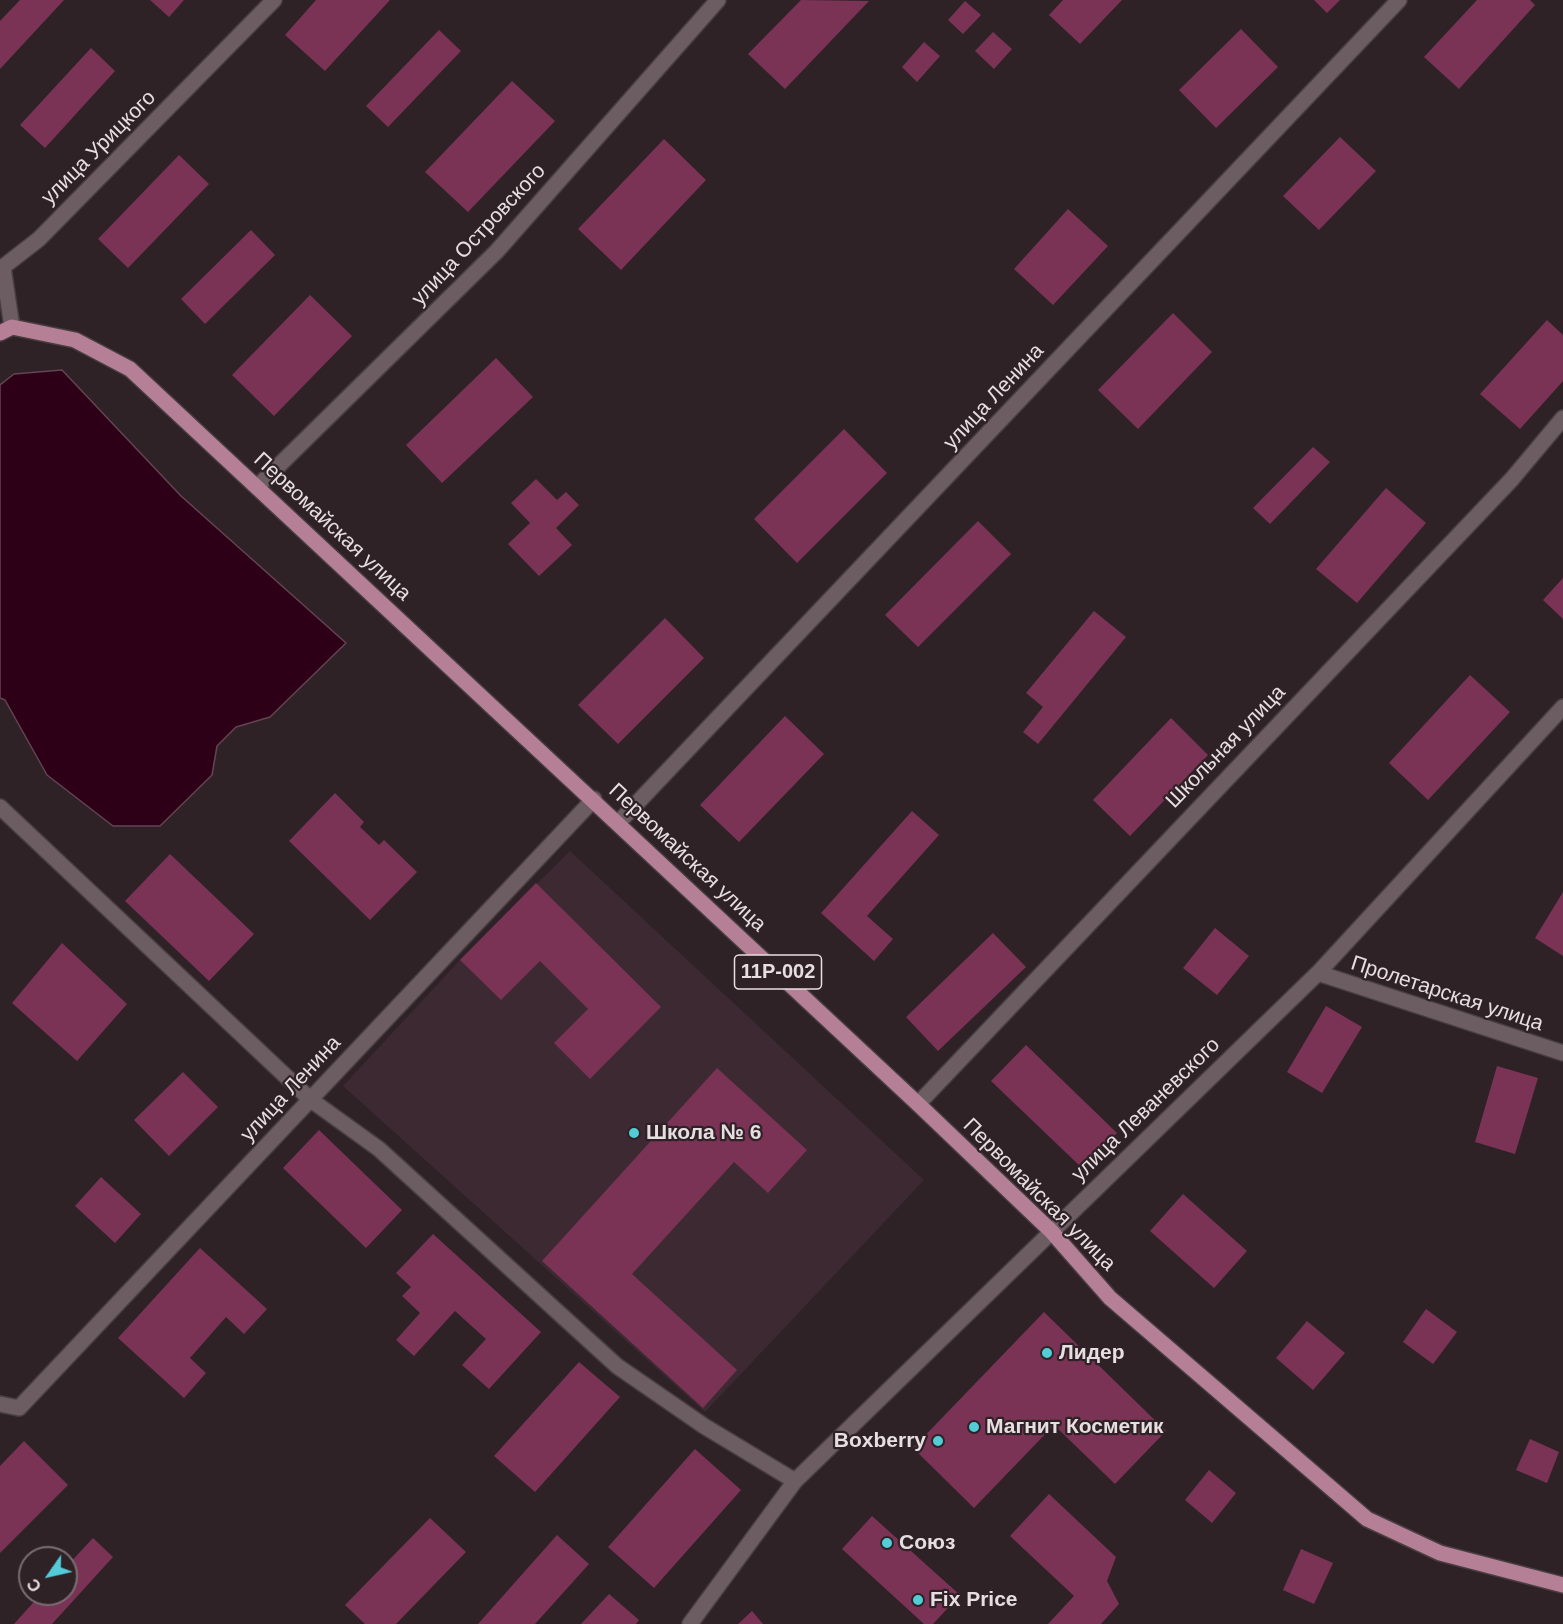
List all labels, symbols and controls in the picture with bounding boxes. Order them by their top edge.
street label: улица Урицкого [37,86,161,210]
street label: улица Островского [407,159,551,311]
street label: улица Ленина [939,339,1049,455]
street label: Первомайская улица [248,448,416,606]
street label: Школьная улица [1161,680,1291,814]
street label: Первомайская улица [603,779,771,937]
street label: Пролетарская улица [1348,951,1546,1037]
road number: 11Р-002 [734,955,822,989]
street label: улица Ленина [236,1031,346,1147]
street label: улица Леваневского [1067,1033,1225,1187]
street label: Первомайская улица [957,1113,1121,1277]
place label: Школа № 6 [646,1120,761,1146]
marker: Школа № 6 [627,1126,641,1140]
place label: Лидер [1059,1340,1124,1366]
marker: Лидер [1040,1346,1054,1360]
place label: Магнит Косметик [986,1414,1164,1440]
marker: Магнит Косметик [967,1420,981,1434]
place label: Boxberry [834,1428,926,1454]
marker: Boxberry [931,1434,945,1448]
place label: Союз [899,1530,955,1556]
marker: Союз [880,1536,894,1550]
north arrow [18,1546,78,1606]
text: С [24,1576,45,1595]
place label: Fix Price [930,1587,1018,1613]
marker: Fix Price [911,1593,925,1607]

